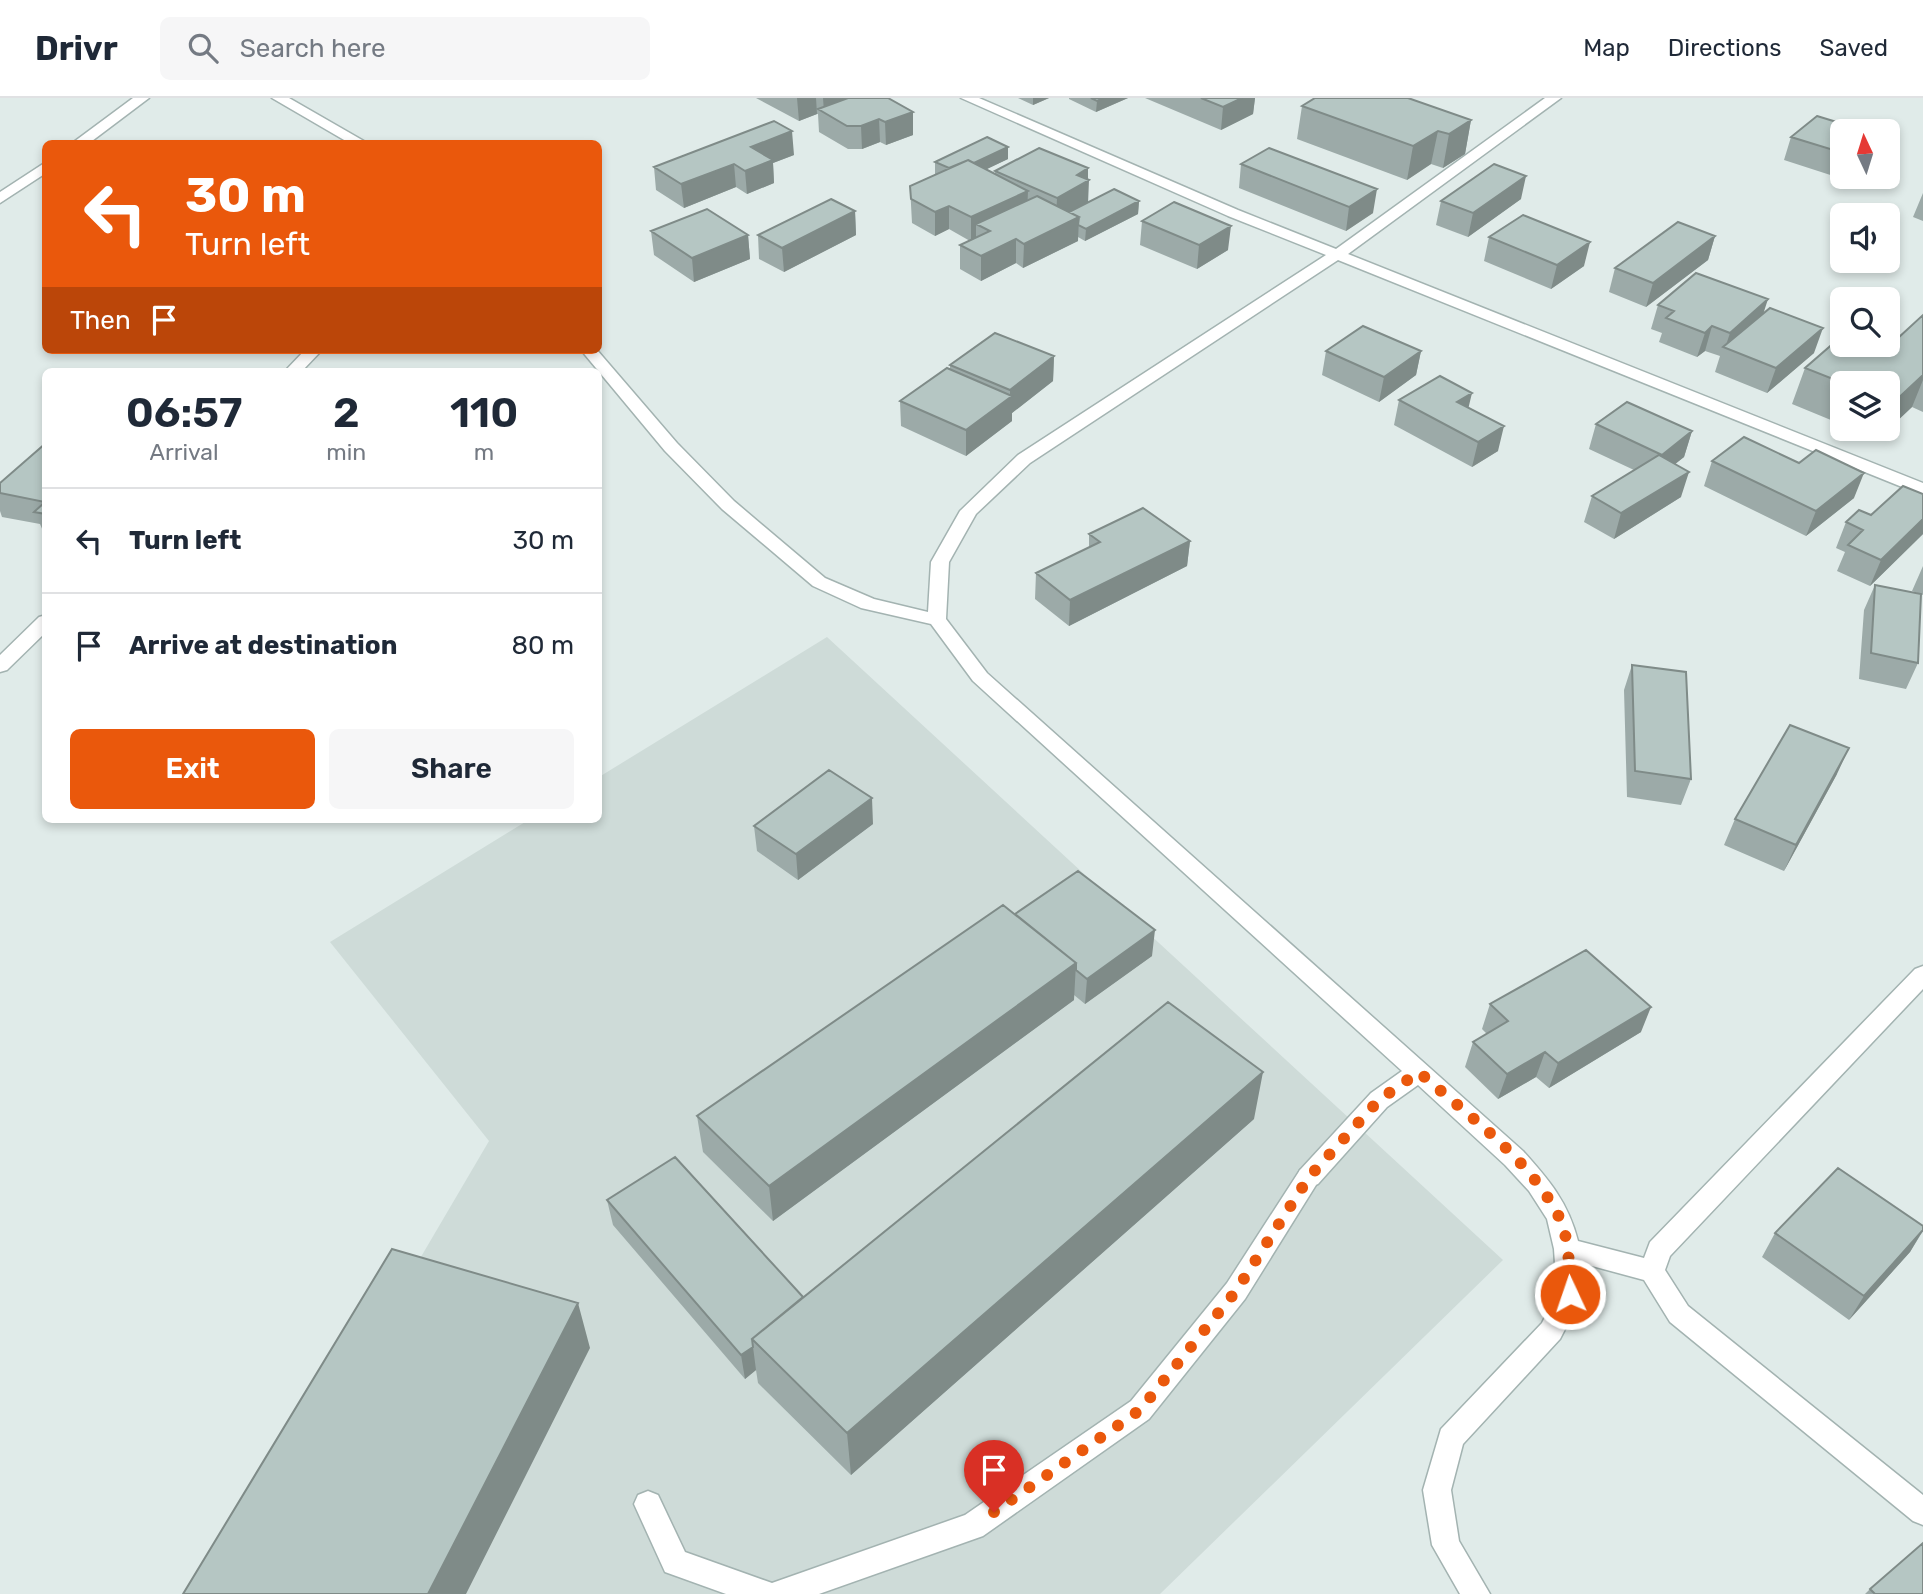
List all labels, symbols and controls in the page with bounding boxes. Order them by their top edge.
search box [160,17,650,80]
text: Drivr [35,29,118,68]
icon: search [184,29,222,67]
text: Search here [240,33,386,64]
text: Map [1583,34,1630,62]
text: Directions [1668,34,1781,62]
text: Saved [1819,34,1888,62]
north arrow [1830,119,1900,189]
map controls [1830,119,1900,441]
text: 30 m [185,166,306,224]
icon: left [70,168,161,259]
button: sound [1830,203,1900,273]
text: Turn left [185,225,310,263]
button: search [1830,287,1900,357]
icon: arrive [145,301,183,339]
text: Then [70,305,131,336]
button: layers [1830,371,1900,441]
text: 06:57 [126,388,242,438]
text: 2 [333,388,360,438]
text: 110 [450,388,518,438]
text: Arrival [150,438,219,466]
text: min [326,438,366,466]
text: m [474,438,494,466]
icon: left [70,522,108,560]
text: Turn left [129,525,241,556]
text: 30 m [512,525,574,556]
icon: arrive [70,627,108,665]
text: Arrive at destination [129,630,397,661]
text: 80 m [511,630,574,661]
button: Exit [70,729,315,809]
button: Share [329,729,574,809]
position arrow [1533,1257,1607,1331]
pin [964,1440,1024,1512]
icon: arrive [975,1451,1013,1489]

